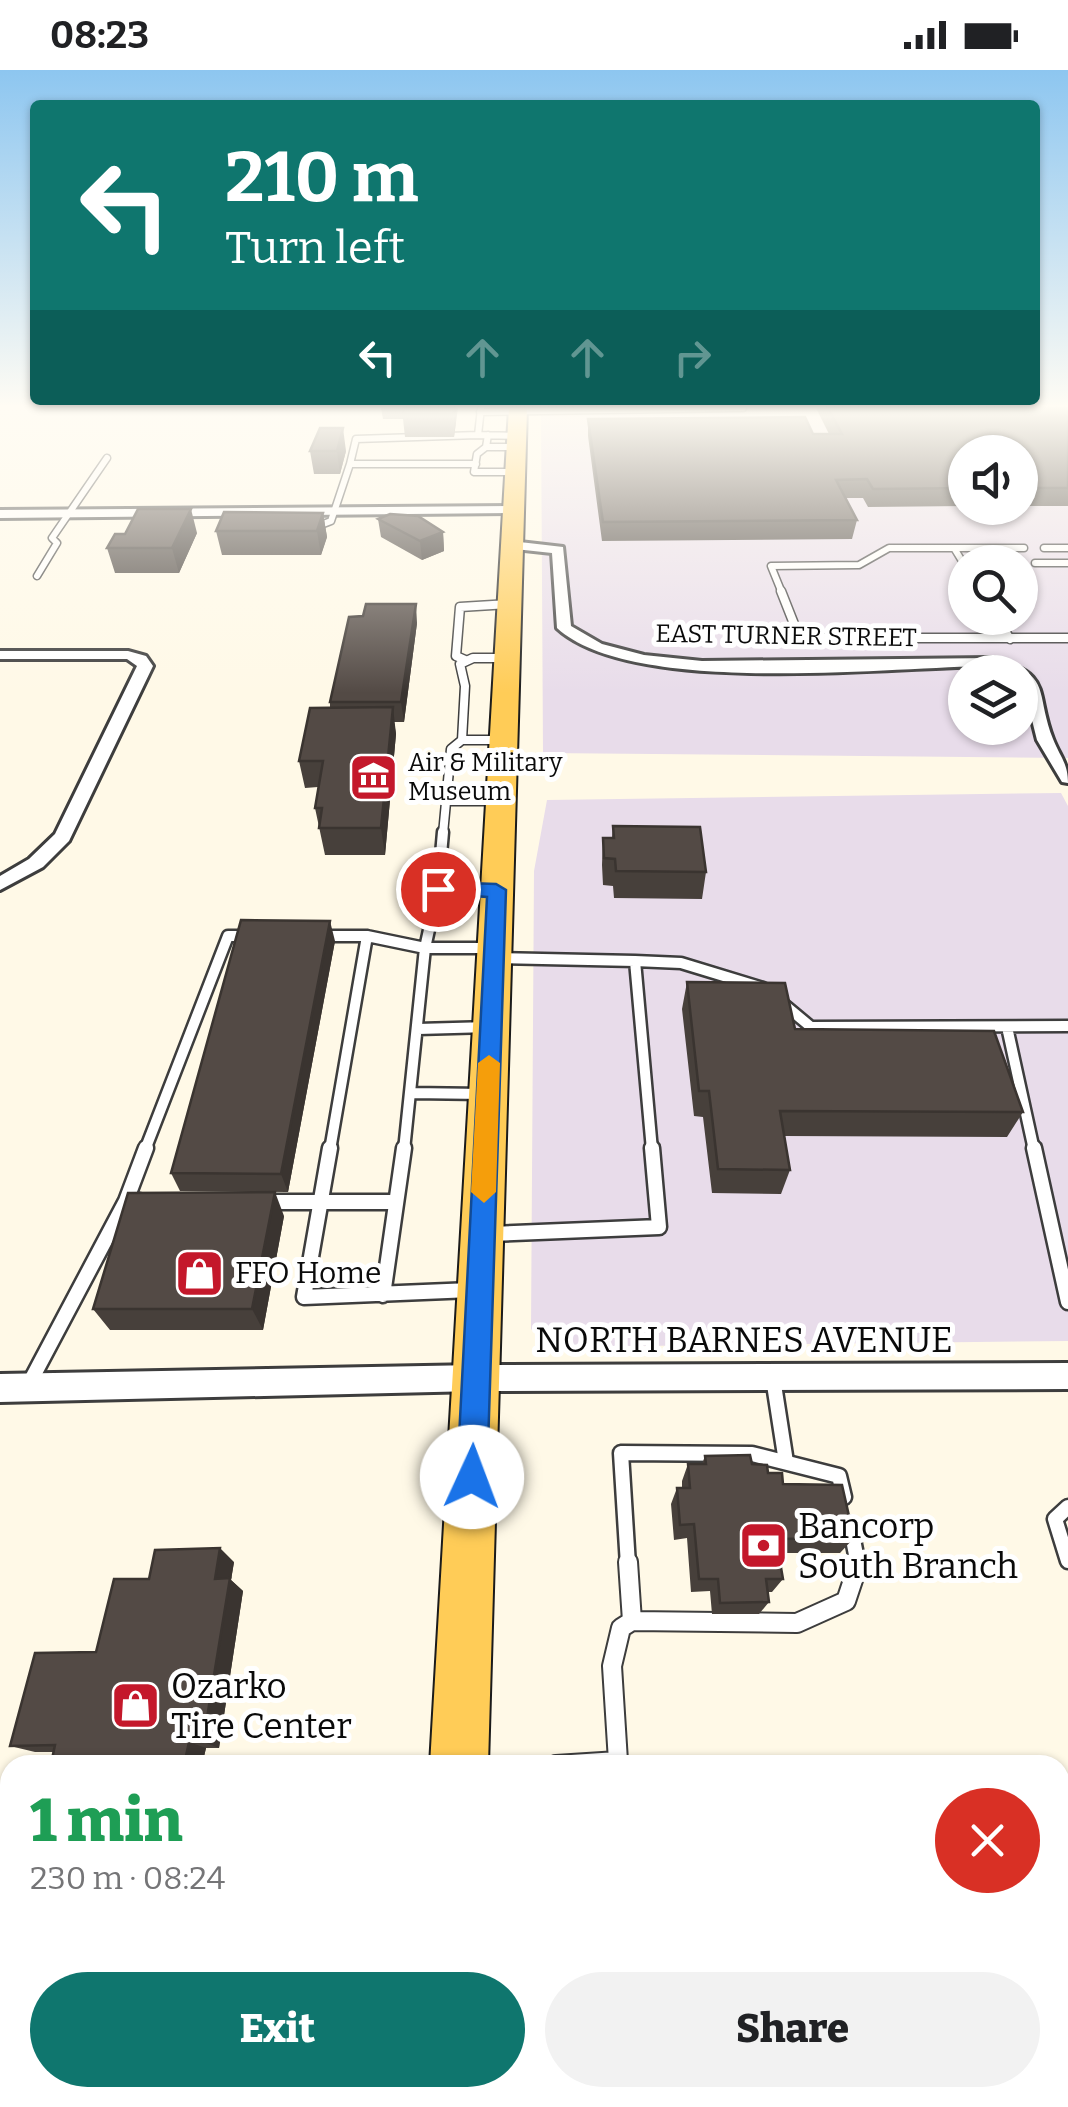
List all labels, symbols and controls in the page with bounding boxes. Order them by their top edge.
text: 08:23 [50,12,149,58]
text: 210 m [225,136,418,220]
icon: left [60,140,190,270]
text: Turn left [225,221,405,275]
icon: left [350,330,405,385]
icon: ahead [455,330,510,385]
icon: ahead [560,330,615,385]
icon: right [665,330,720,385]
map controls [948,435,1038,745]
button: sound [948,435,1038,525]
button: search [948,545,1038,635]
street label: EAST TURNER STREET [655,619,917,653]
button: layers [948,655,1038,745]
place label: Air & Military Museum [408,748,563,807]
museum icon: Air & Military Museum [347,751,399,803]
pin [396,847,481,932]
icon: arrive [411,862,466,917]
shop icon: FFO Home [174,1247,226,1299]
place label: FFO Home [235,1255,381,1291]
street label: NORTH BARNES AVENUE [535,1319,953,1361]
position arrow [420,1425,524,1529]
place label: Bancorp South Branch [798,1505,1018,1587]
bank icon: Bancorp South Branch [737,1520,789,1572]
place label: Ozarko Tire Center [171,1665,352,1747]
shop icon: Ozarko Tire Center [110,1680,162,1732]
text: 1 min [30,1785,183,1857]
button: close [935,1788,1040,1893]
text: 230 m · 08:24 [30,1859,225,1897]
button: Exit [30,1972,525,2087]
button: Share [545,1972,1040,2087]

